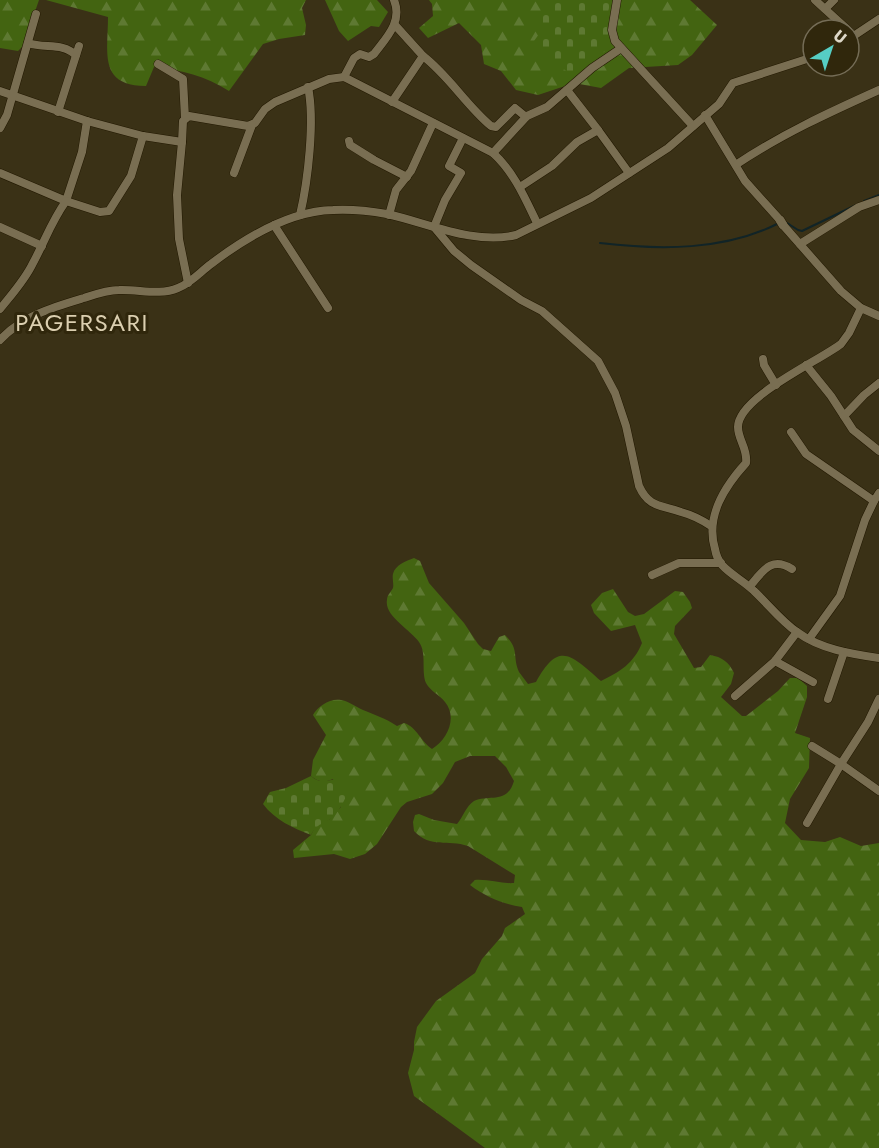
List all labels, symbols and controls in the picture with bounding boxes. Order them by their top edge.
north arrow [801,18,861,78]
text: U [829,24,852,49]
district label: PAGERSARI [15,305,149,340]

